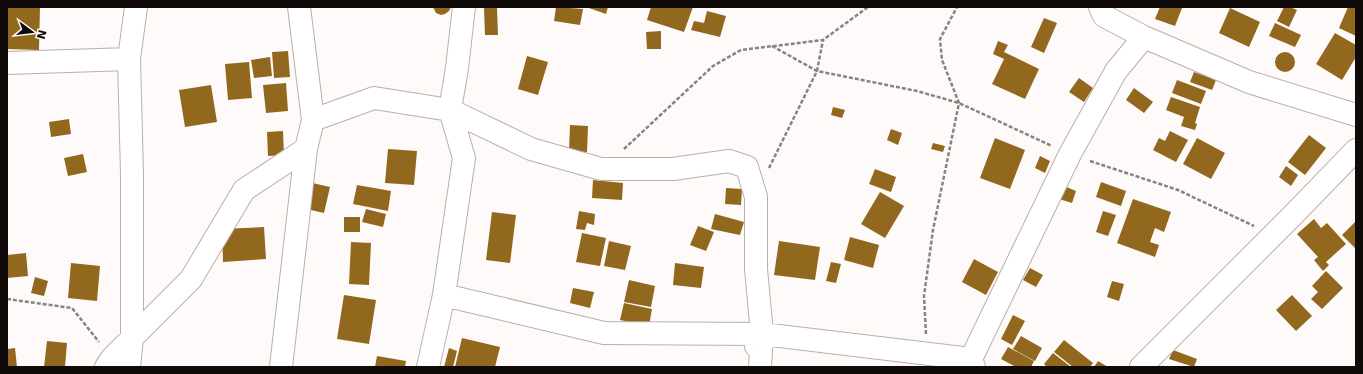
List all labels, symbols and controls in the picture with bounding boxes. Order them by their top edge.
north arrow [12,12,52,52]
text: N [34,28,49,41]

